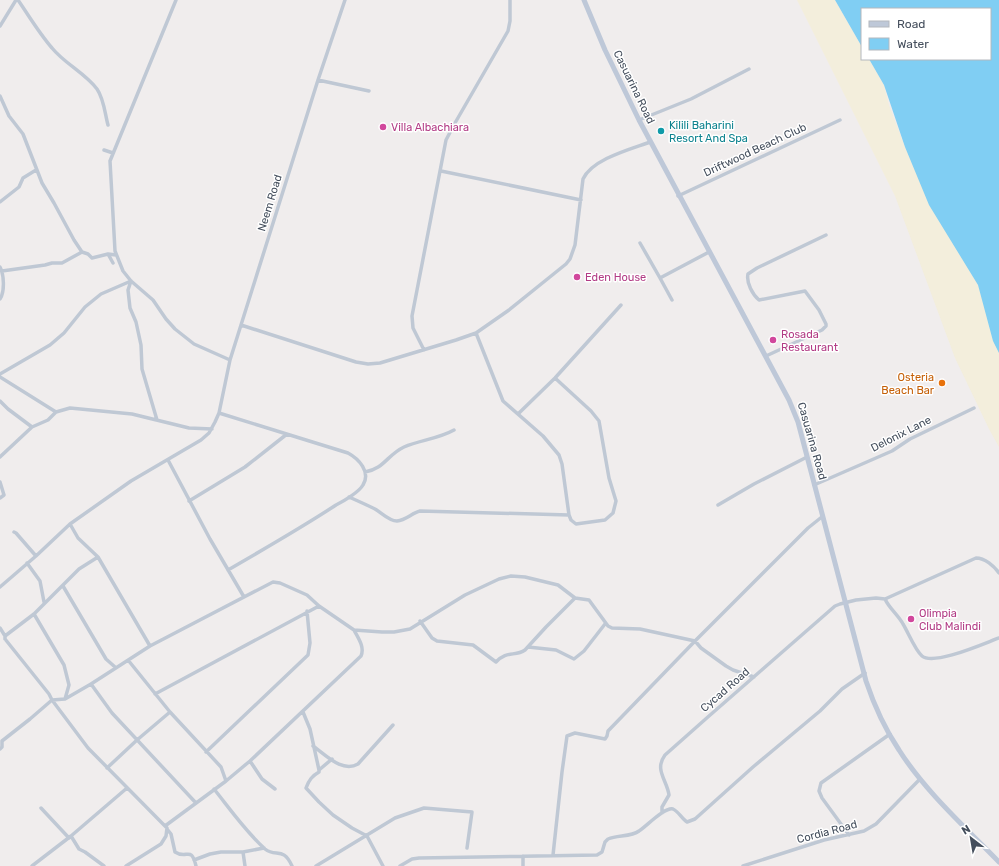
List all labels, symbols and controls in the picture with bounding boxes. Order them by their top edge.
legend [861,8,991,60]
text: Road [897,17,925,31]
text: Water [897,37,929,51]
street label: Casuarina Road [611,48,657,126]
place label: Kilili Baharini Resort And Spa [669,119,748,145]
place label: Villa Albachiara [391,121,469,134]
street label: Driftwood Beach Club [702,121,808,179]
marker: Villa Albachiara [378,122,388,132]
marker: Kilili Baharini Resort And Spa [656,126,666,136]
street label: Neem Road [255,173,285,233]
place label: Eden House [585,271,646,284]
marker: Eden House [572,272,582,282]
place label: Rosada Restaurant [781,328,839,354]
marker: Rosada Restaurant [768,335,778,345]
place label: Osteria Beach Bar [881,371,935,397]
marker: Osteria Beach Bar [937,378,947,388]
street label: Casuarina Road [795,401,829,481]
street label: Delonix Lane [869,413,933,455]
place label: Olimpia Club Malindi [919,607,981,633]
marker: Olimpia Club Malindi [906,614,916,624]
street label: Cycad Road [698,665,752,715]
street label: Cordia Road [795,818,859,846]
north arrow [951,818,991,858]
text: N [959,822,973,837]

